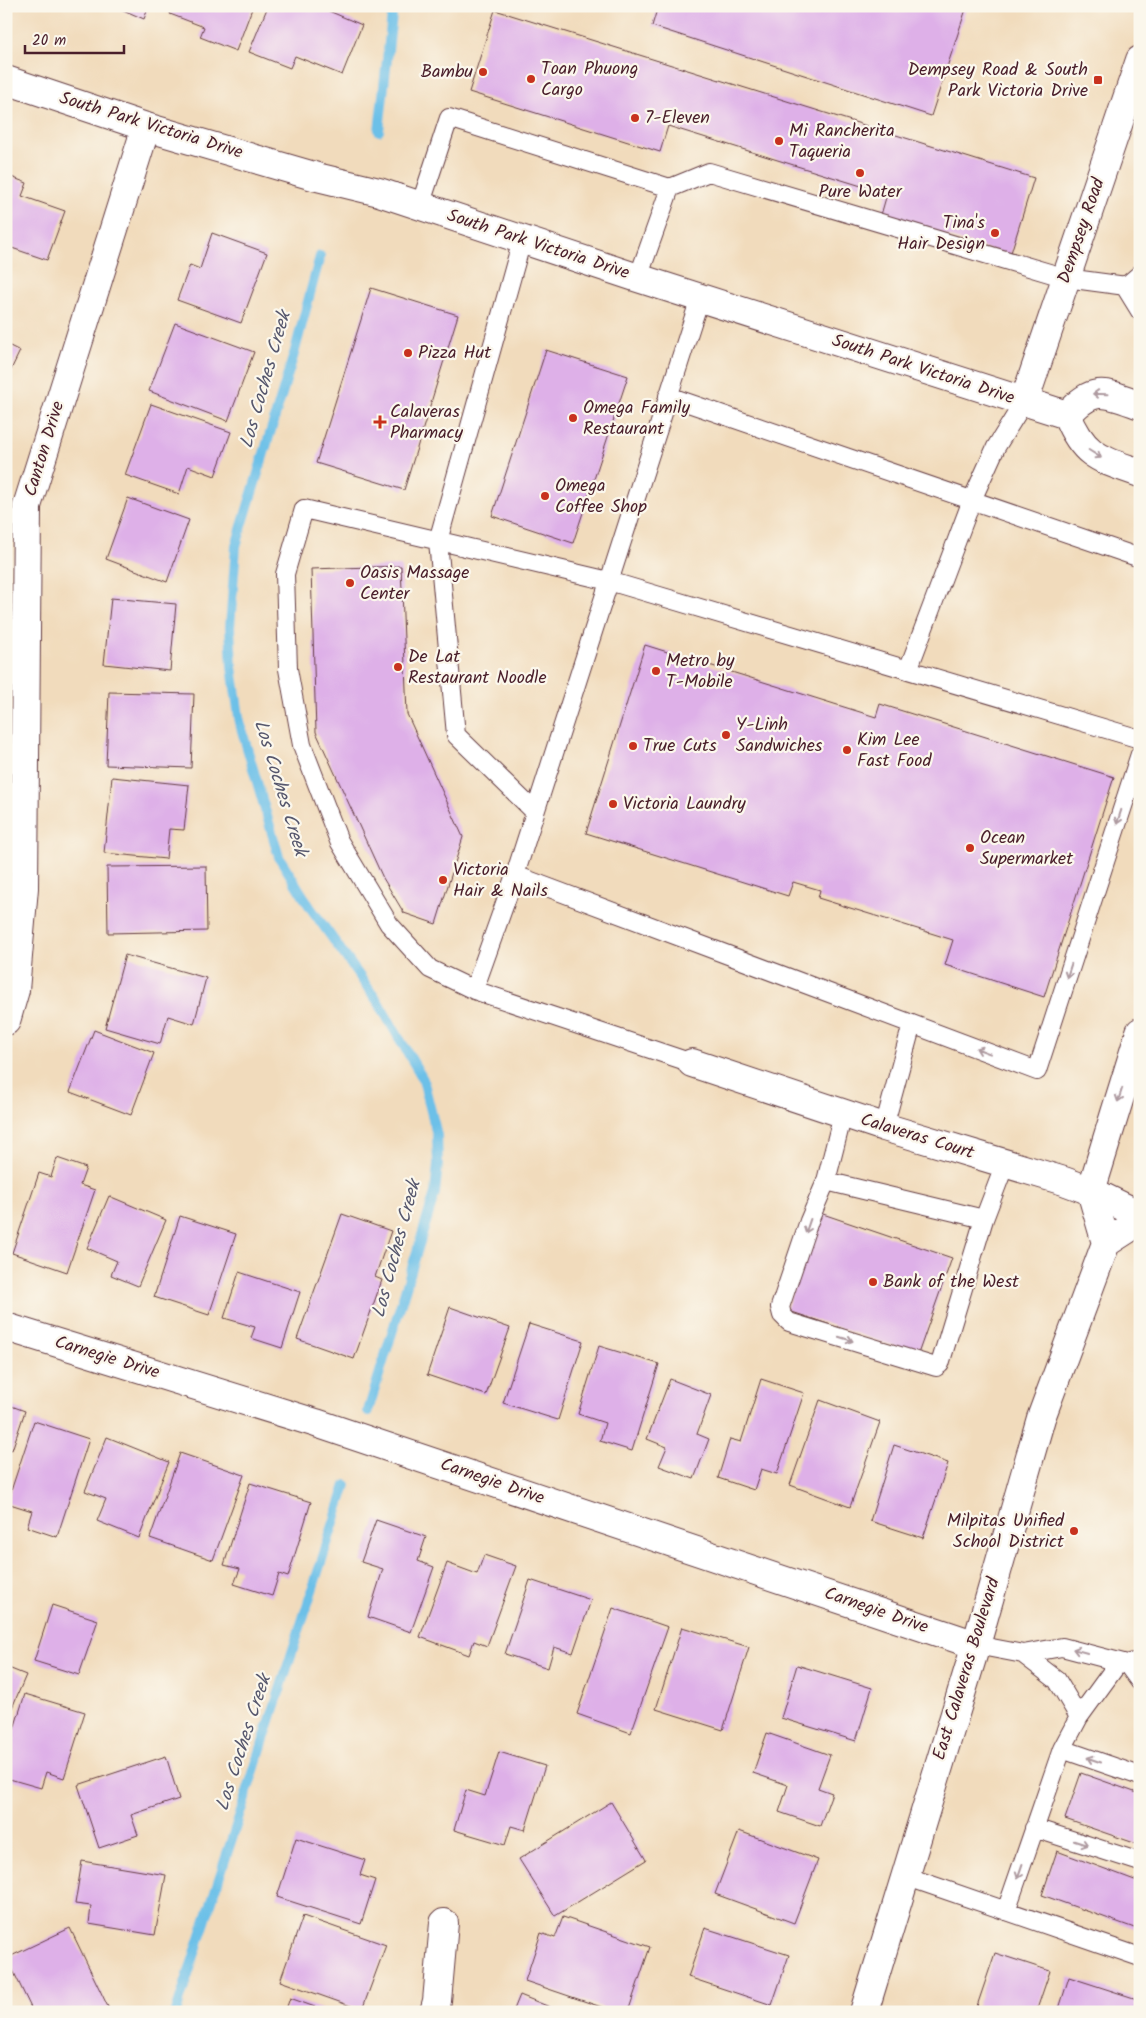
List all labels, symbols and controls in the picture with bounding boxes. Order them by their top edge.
scale bar [25,22,124,54]
text: 20 m [32,29,66,53]
place label: Toan Phuong Cargo [541,55,638,105]
place label: Dempsey Road & South Park Victoria Drive [908,56,1088,106]
place label: Bambu [421,58,473,87]
marker: Bambu [477,66,489,78]
marker: Toan Phuong Cargo [525,73,537,85]
marker: Dempsey Road & South Park Victoria Drive [1092,74,1104,86]
street label: South Park Victoria Drive [56,84,246,168]
place label: 7-Eleven [645,104,710,133]
marker: 7-Eleven [629,112,641,124]
place label: Mi Rancherita Taqueria [789,117,895,167]
marker: Mi Rancherita Taqueria [773,135,785,147]
marker: Pure Water [854,167,866,179]
street label: Dempsey Road [1050,173,1114,288]
place label: Pure Water [818,178,903,207]
street label: South Park Victoria Drive [443,202,633,288]
place label: Tina's Hair Design [897,209,985,259]
marker: Tina's Hair Design [989,227,1001,239]
water label: Los Coches Creek [232,305,301,452]
street label: South Park Victoria Drive [828,327,1018,413]
place label: Pizza Hut [418,339,492,368]
marker: Pizza Hut [402,347,414,359]
one-way arrow [1093,390,1109,399]
place label: Omega Family Restaurant [583,394,691,444]
street label: Canton Drive [17,398,73,500]
place label: Calaveras Pharmacy [390,398,464,448]
marker: Omega Family Restaurant [567,412,579,424]
marker: Calaveras Pharmacy [374,416,386,428]
one-way arrow [1087,449,1101,459]
place label: Omega Coffee Shop [555,472,647,522]
marker: Omega Coffee Shop [539,490,551,502]
place label: Oasis Massage Center [360,559,469,609]
marker: Oasis Massage Center [344,577,356,589]
place label: De Lat Restaurant Noodle [408,643,547,693]
place label: Metro by T-Mobile [666,647,735,697]
marker: De Lat Restaurant Noodle [392,661,404,673]
marker: Metro by T-Mobile [650,665,662,677]
place label: Y-Linh Sandwiches [736,711,823,761]
water label: Los Coches Creek [245,716,316,863]
place label: Kim Lee Fast Food [857,726,932,776]
marker: Y-Linh Sandwiches [720,729,732,741]
place label: True Cuts [643,732,717,761]
marker: True Cuts [627,740,639,752]
marker: Kim Lee Fast Food [841,744,853,756]
place label: Victoria Laundry [623,790,746,819]
marker: Victoria Laundry [607,798,619,810]
one-way arrow [1114,808,1124,824]
place label: Ocean Supermarket [980,824,1074,874]
marker: Ocean Supermarket [964,842,976,854]
place label: Victoria Hair & Nails [453,856,548,906]
marker: Victoria Hair & Nails [437,874,449,886]
one-way arrow [1064,963,1073,979]
one-way arrow [976,1046,991,1055]
one-way arrow [1114,1087,1124,1103]
street label: Calaveras Court [857,1106,978,1168]
water label: Los Coches Creek [364,1174,431,1321]
one-way arrow [803,1218,812,1233]
place label: Bank of the West [883,1268,1020,1297]
marker: Bank of the West [867,1276,879,1288]
street label: Carnegie Drive [51,1328,163,1388]
one-way arrow [837,1335,853,1345]
street label: Carnegie Drive [436,1451,548,1513]
place label: Milpitas Unified School District [947,1507,1065,1557]
marker: Milpitas Unified School District [1068,1525,1080,1537]
street label: East Calaveras Boulevard [925,1573,1009,1764]
street label: Carnegie Drive [820,1580,932,1642]
one-way arrow [1072,1646,1088,1656]
water label: Los Coches Creek [208,1668,281,1815]
one-way arrow [1086,1755,1102,1764]
one-way arrow [1072,1839,1088,1848]
one-way arrow [1015,1862,1024,1878]

